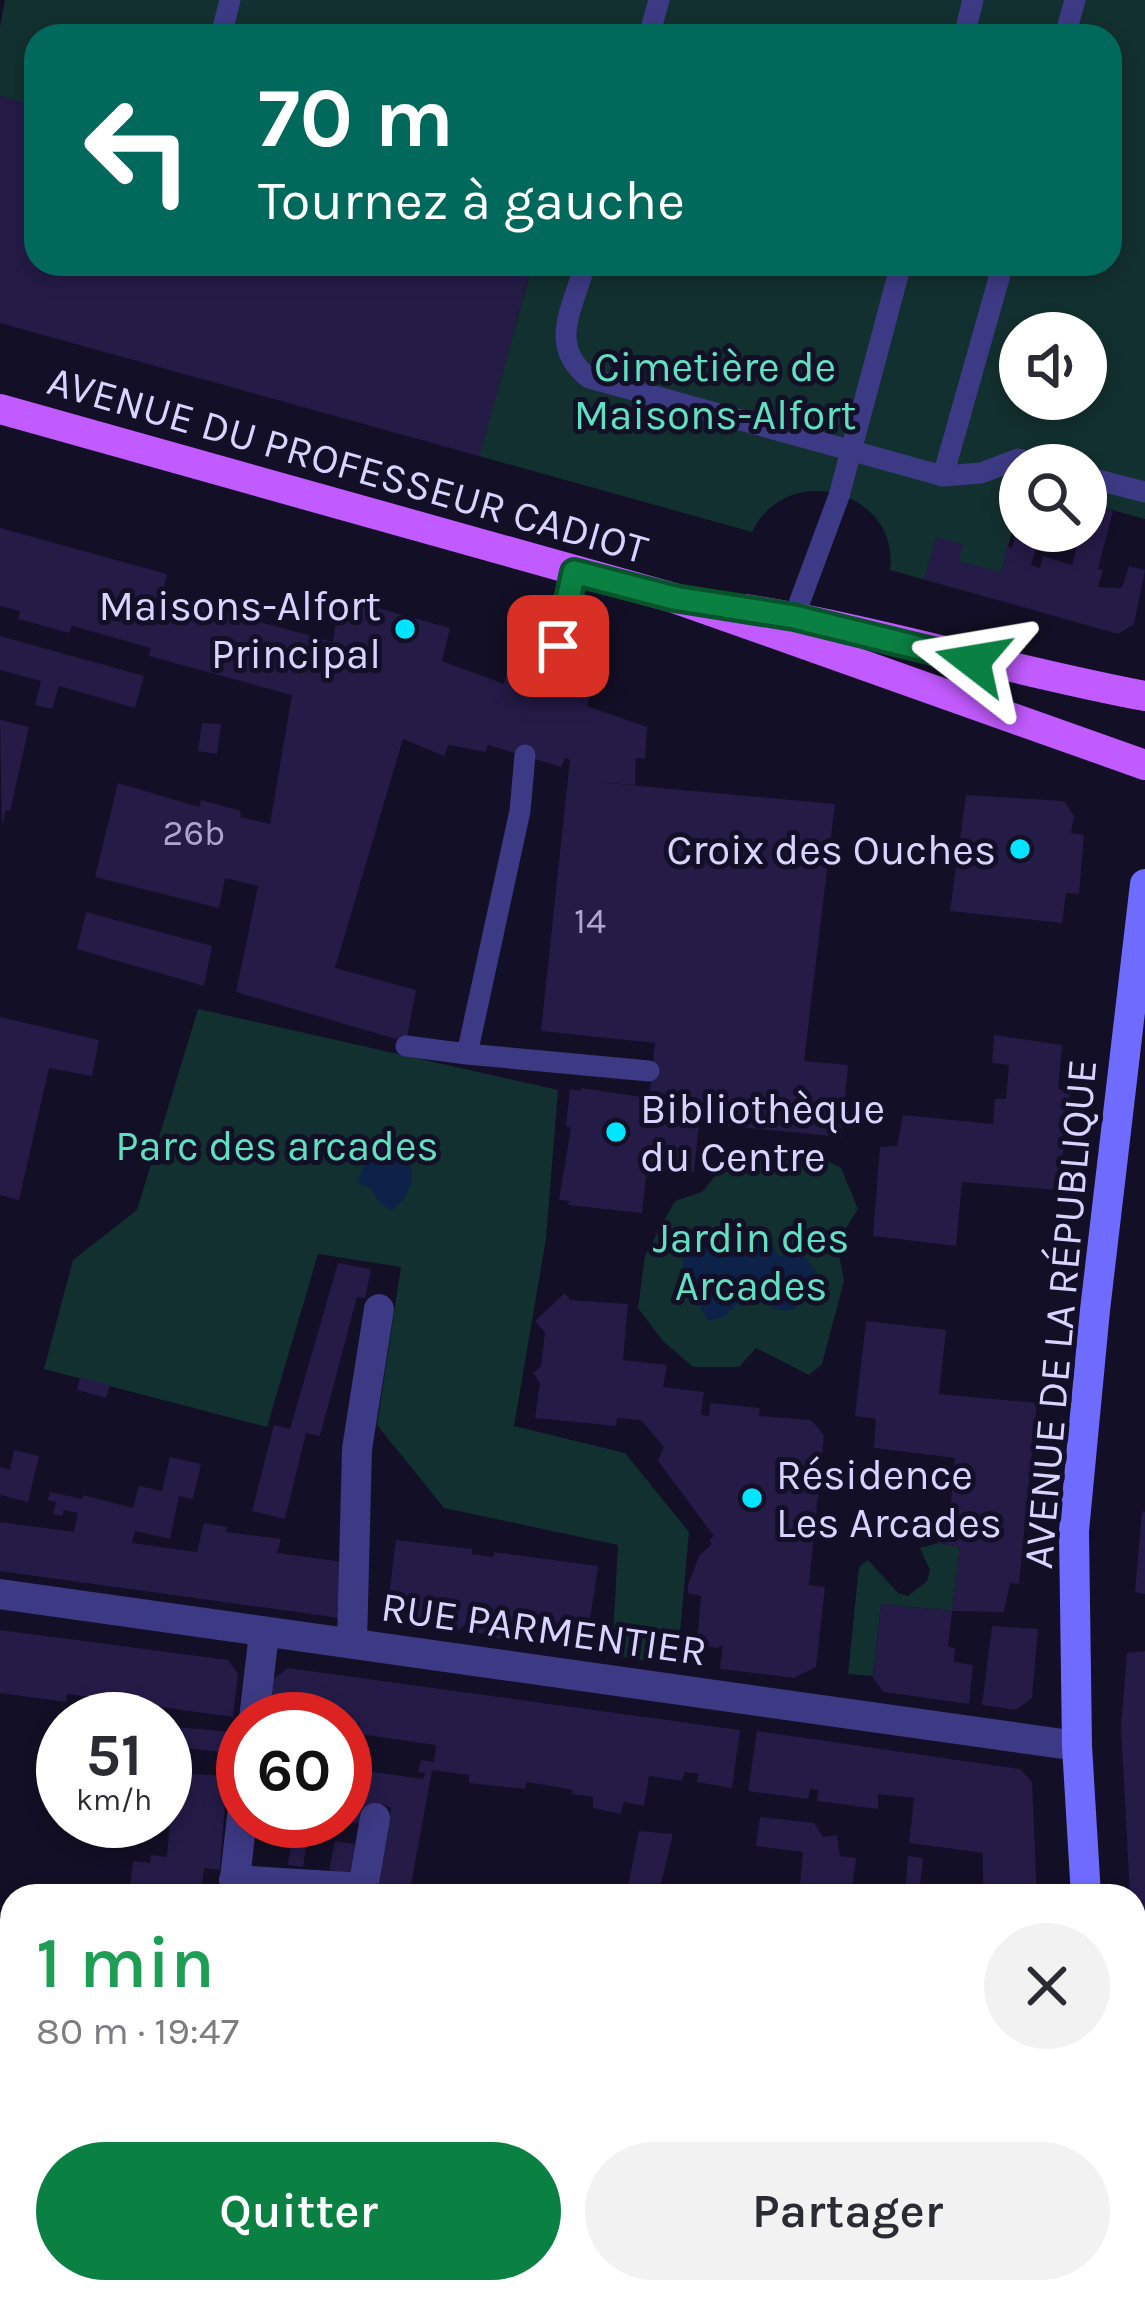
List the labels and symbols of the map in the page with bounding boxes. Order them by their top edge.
park label: Cimetière de Maisons-Alfort [574,342,856,440]
street label: AVENUE DU PROFESSEUR CADIOT [42,355,653,575]
place label: Maisons-Alfort Principal [99,581,381,679]
pin [507,595,609,697]
position arrow [910,598,1036,724]
marker: Maisons-Alfort Principal [392,616,418,642]
house number: 26b [163,812,225,854]
place label: Croix des Ouches [666,825,996,875]
marker: Croix des Ouches [1007,836,1033,862]
house number: 14 [574,900,606,942]
street label: AVENUE DE LA RÉPUBLIQUE [1012,1057,1107,1571]
place label: Bibliothèque du Centre [640,1084,885,1182]
marker: Bibliothèque du Centre [603,1119,629,1145]
park label: Parc des arcades [115,1121,439,1171]
park label: Jardin des Arcades [653,1213,849,1311]
place label: Résidence Les Arcades [776,1450,1002,1548]
marker: Résidence Les Arcades [739,1485,765,1511]
street label: RUE PARMENTIER [378,1581,710,1677]
speed limit sign: 60 [216,1692,372,1848]

